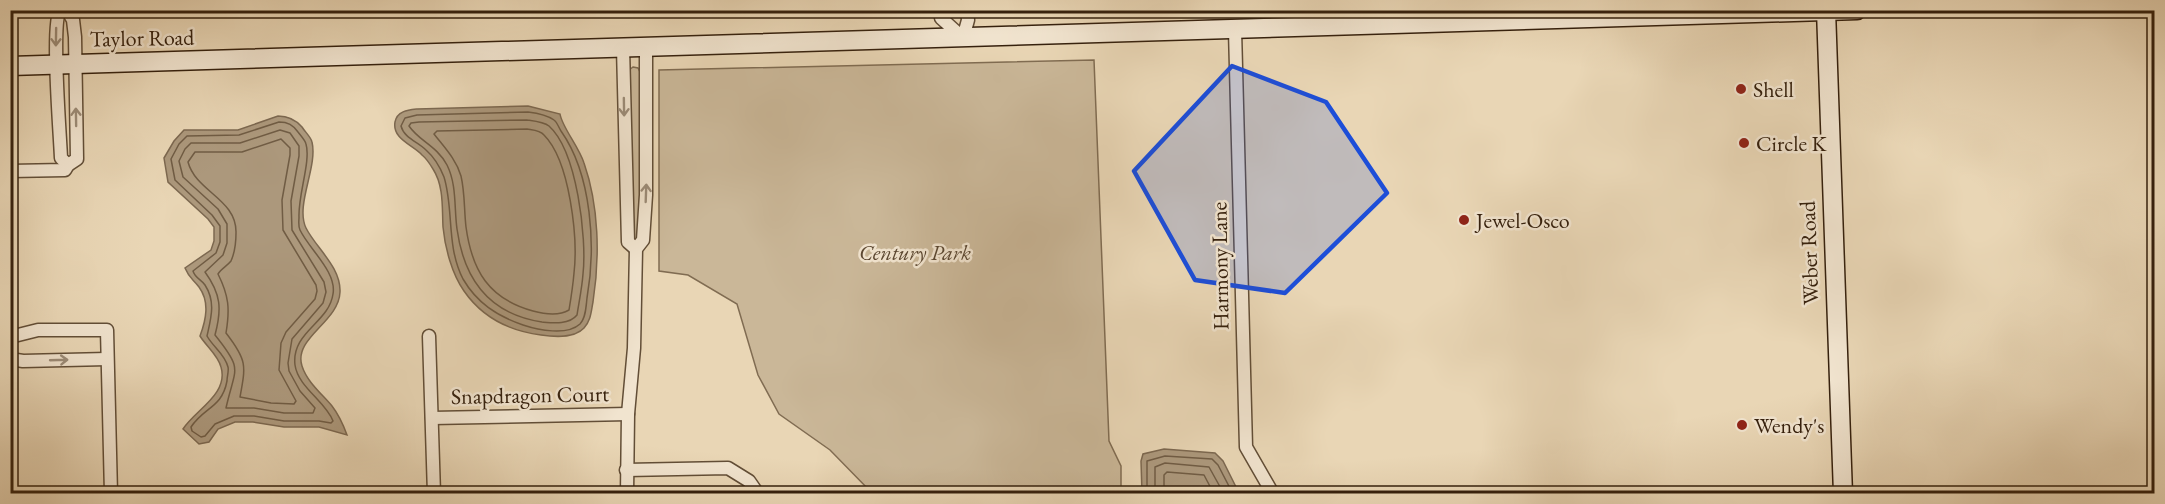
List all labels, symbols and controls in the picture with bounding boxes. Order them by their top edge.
street label: Taylor Road [89,23,195,53]
one-way arrow [50,26,62,46]
place label: Shell [1753,75,1794,104]
marker: Shell [1734,82,1748,96]
one-way arrow [618,96,630,116]
one-way arrow [70,107,82,127]
place label: Circle K [1756,129,1828,158]
marker: Circle K [1737,136,1751,150]
one-way arrow [640,183,652,203]
street label: Weber Road [1793,200,1825,306]
street label: Harmony Lane [1204,201,1236,331]
place label: Jewel-Osco [1474,206,1570,235]
marker: Jewel-Osco [1457,213,1471,227]
park label: Century Park [859,238,971,267]
one-way arrow [48,354,68,366]
street label: Snapdragon Court [451,379,609,411]
place label: Wendy's [1754,411,1824,440]
marker: Wendy's [1735,418,1749,432]

